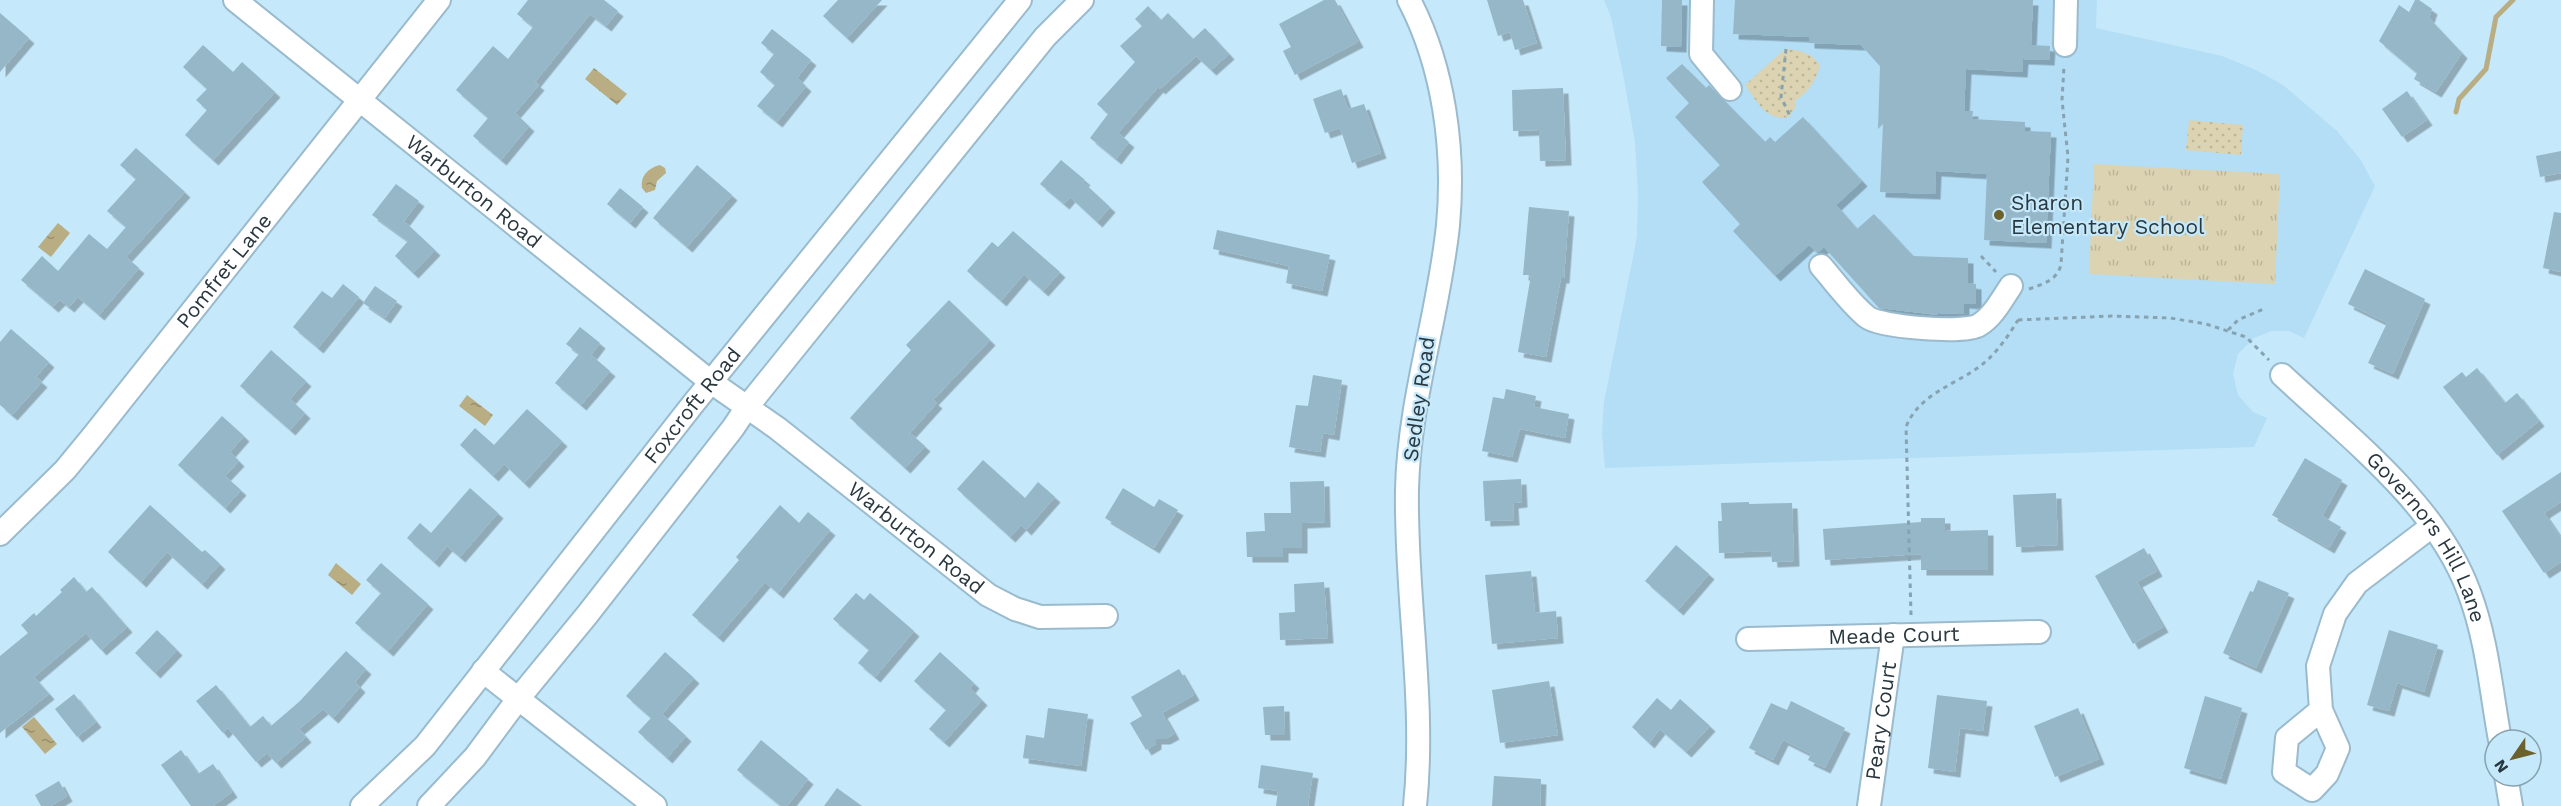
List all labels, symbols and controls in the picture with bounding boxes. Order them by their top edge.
street label: Warburton Road [401,129,547,253]
place label: Sharon Elementary School [2011,190,2205,239]
street label: Pomfret Lane [171,208,277,333]
marker: Sharon Elementary School [1992,208,2006,222]
street label: Sedley Road [1397,335,1440,463]
street label: Foxcroft Road [638,342,746,468]
street label: Governors Hill Lane [2362,446,2491,625]
street label: Warburton Road [843,476,989,599]
street label: Meade Court [1828,621,1960,649]
street label: Peary Court [1860,660,1901,782]
north arrow [2483,728,2543,788]
text: N [2490,756,2512,777]

